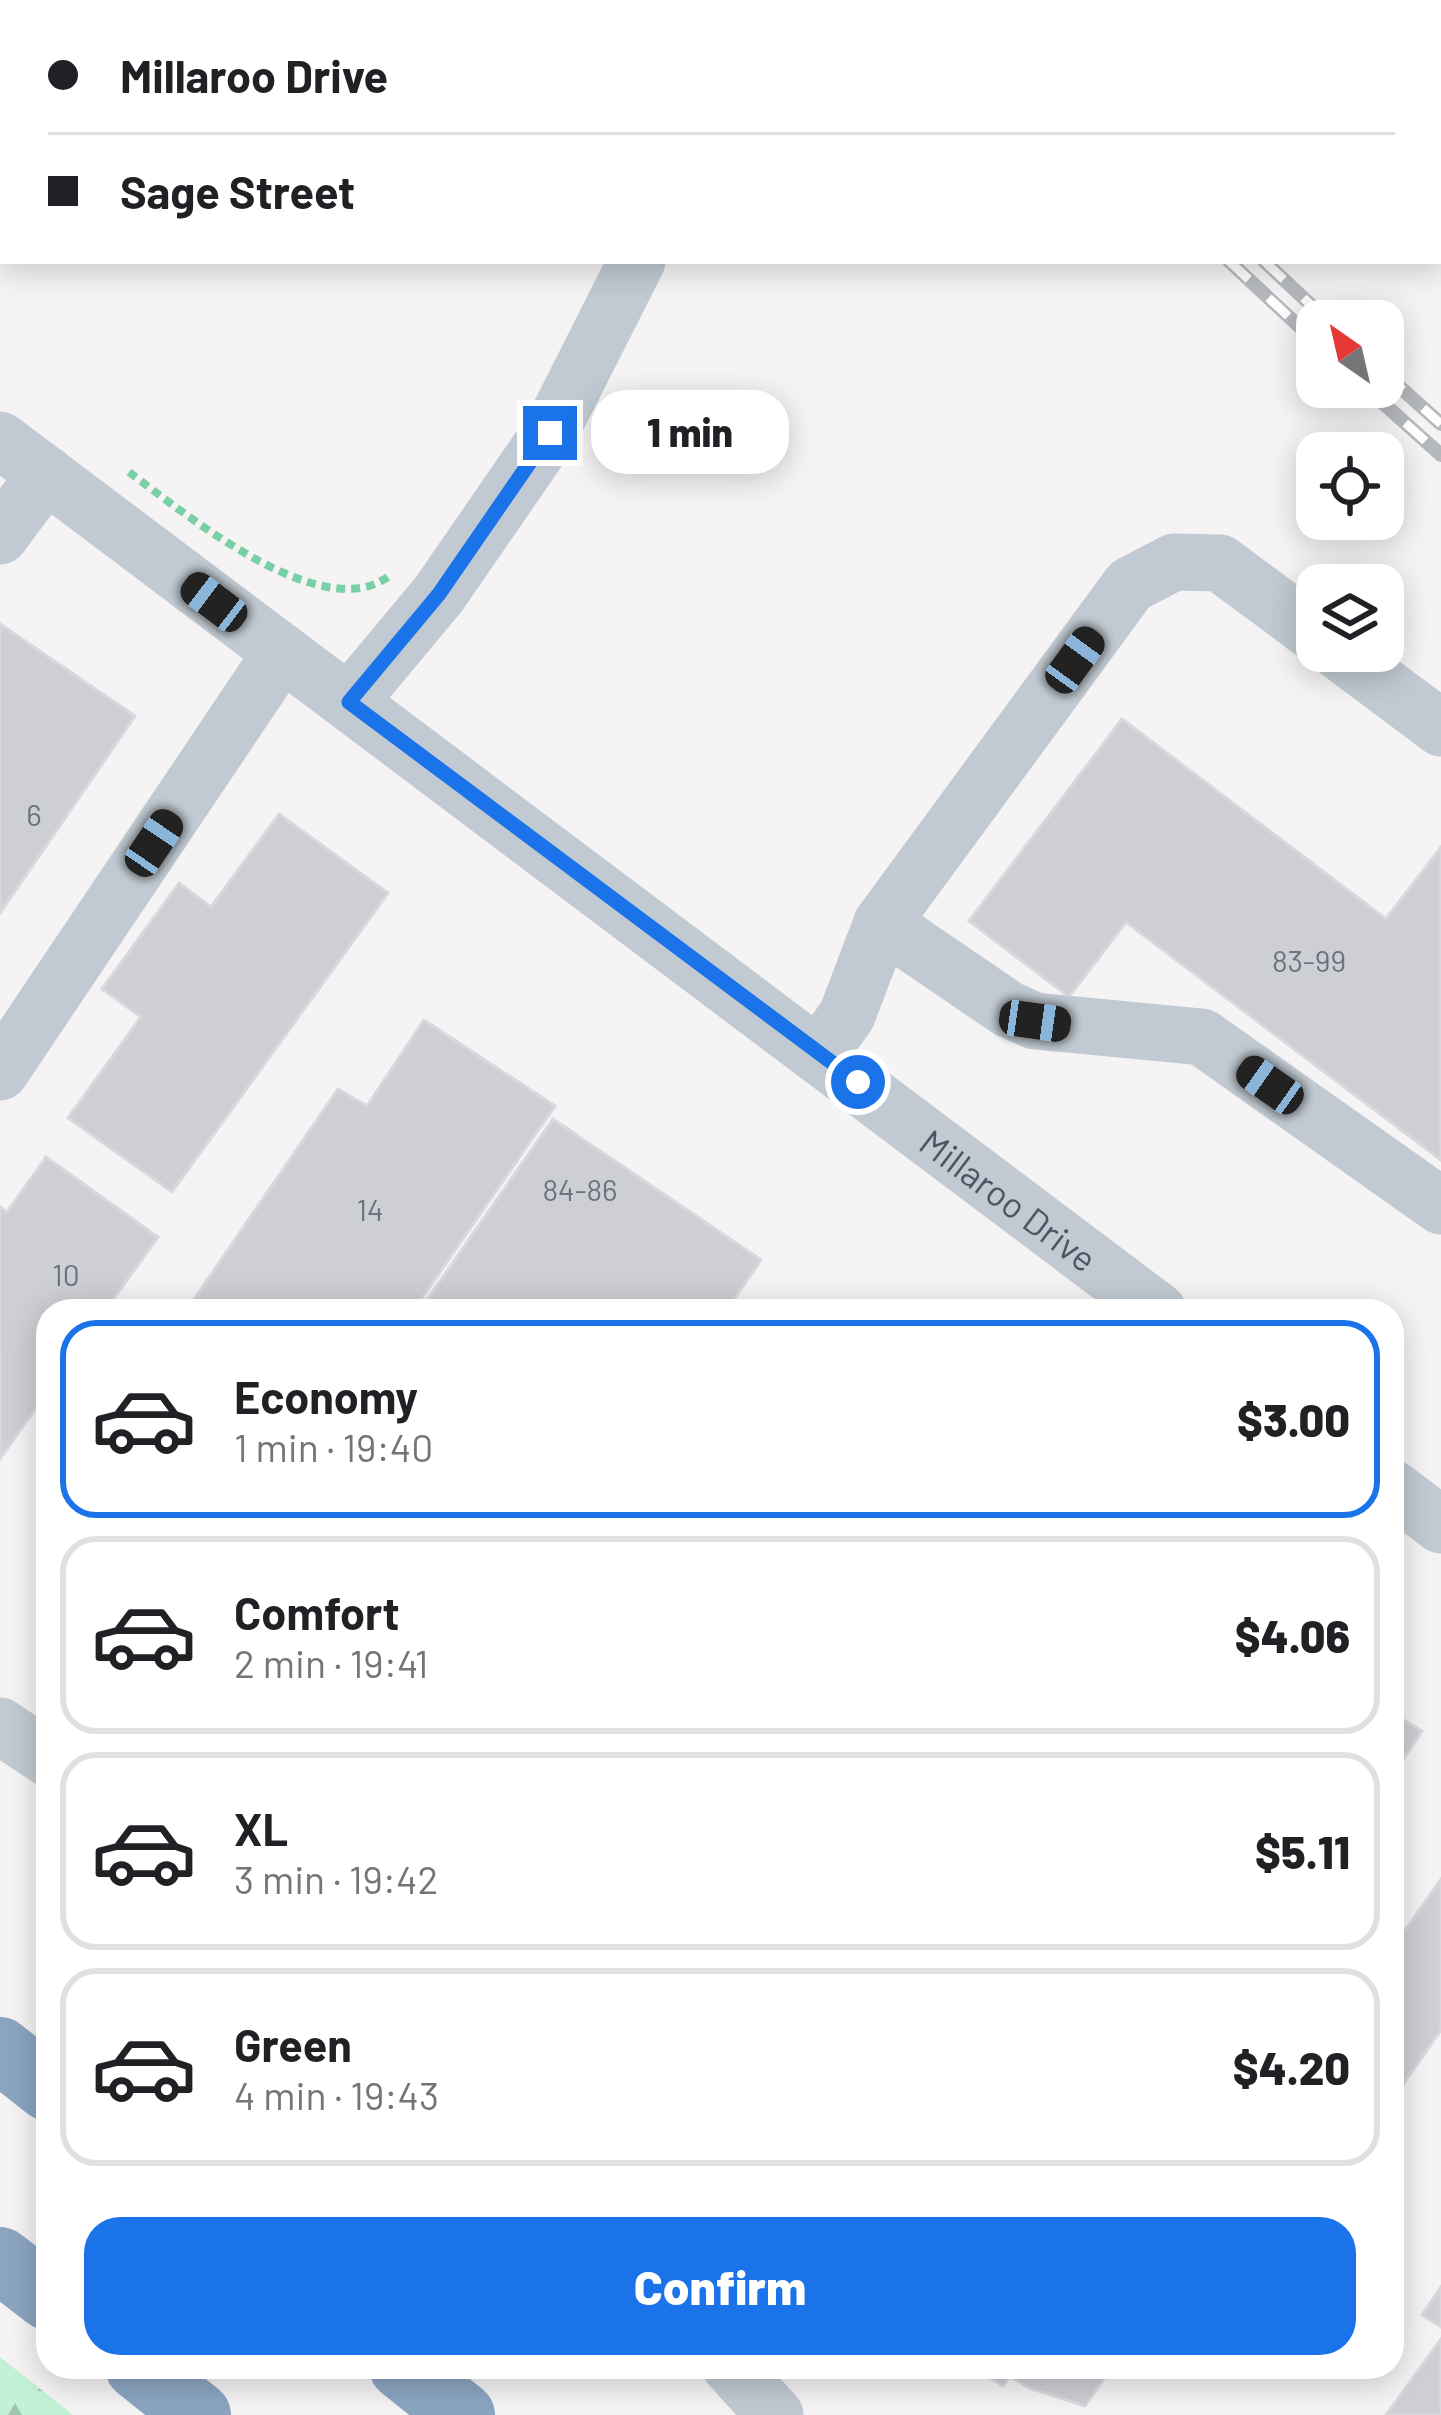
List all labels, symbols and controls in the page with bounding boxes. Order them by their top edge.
text: Millaroo Drive [120,48,388,102]
text: Sage Street [120,164,355,218]
north arrow [1296,300,1404,408]
map controls [1296,300,1404,672]
callout: 1 min [592,391,790,475]
route end [523,406,577,460]
text: 1 min [647,408,733,455]
button: locate [1296,432,1404,540]
button: layers [1296,564,1404,672]
car [174,566,254,638]
car [1039,620,1111,700]
house number: 6 [26,796,42,832]
car [119,803,189,883]
house number: 83-99 [1272,942,1346,978]
car [997,998,1073,1044]
car [1230,1050,1310,1120]
route start [831,1055,885,1109]
street label: Millaroo Drive [913,1119,1106,1279]
house number: 84-86 [542,1171,618,1207]
house number: 14 [356,1191,384,1227]
house number: 10 [52,1256,80,1292]
icon: car [90,1365,198,1473]
text: Economy [234,1369,418,1423]
text: $3.00 [1237,1392,1350,1446]
text: 1 min · 19:40 [234,1423,433,1470]
icon: car [90,1581,198,1689]
text: Comfort [234,1585,400,1639]
text: $4.06 [1235,1608,1350,1662]
text: 2 min · 19:41 [234,1639,428,1686]
icon: car [90,1797,198,1905]
text: XL [234,1801,288,1855]
text: $5.11 [1255,1824,1350,1878]
text: 3 min · 19:42 [234,1855,438,1902]
icon: car [90,2013,198,2121]
text: Green [234,2017,352,2071]
text: $4.20 [1233,2040,1350,2094]
text: 4 min · 19:43 [234,2071,439,2118]
button: Confirm [84,2217,1356,2355]

